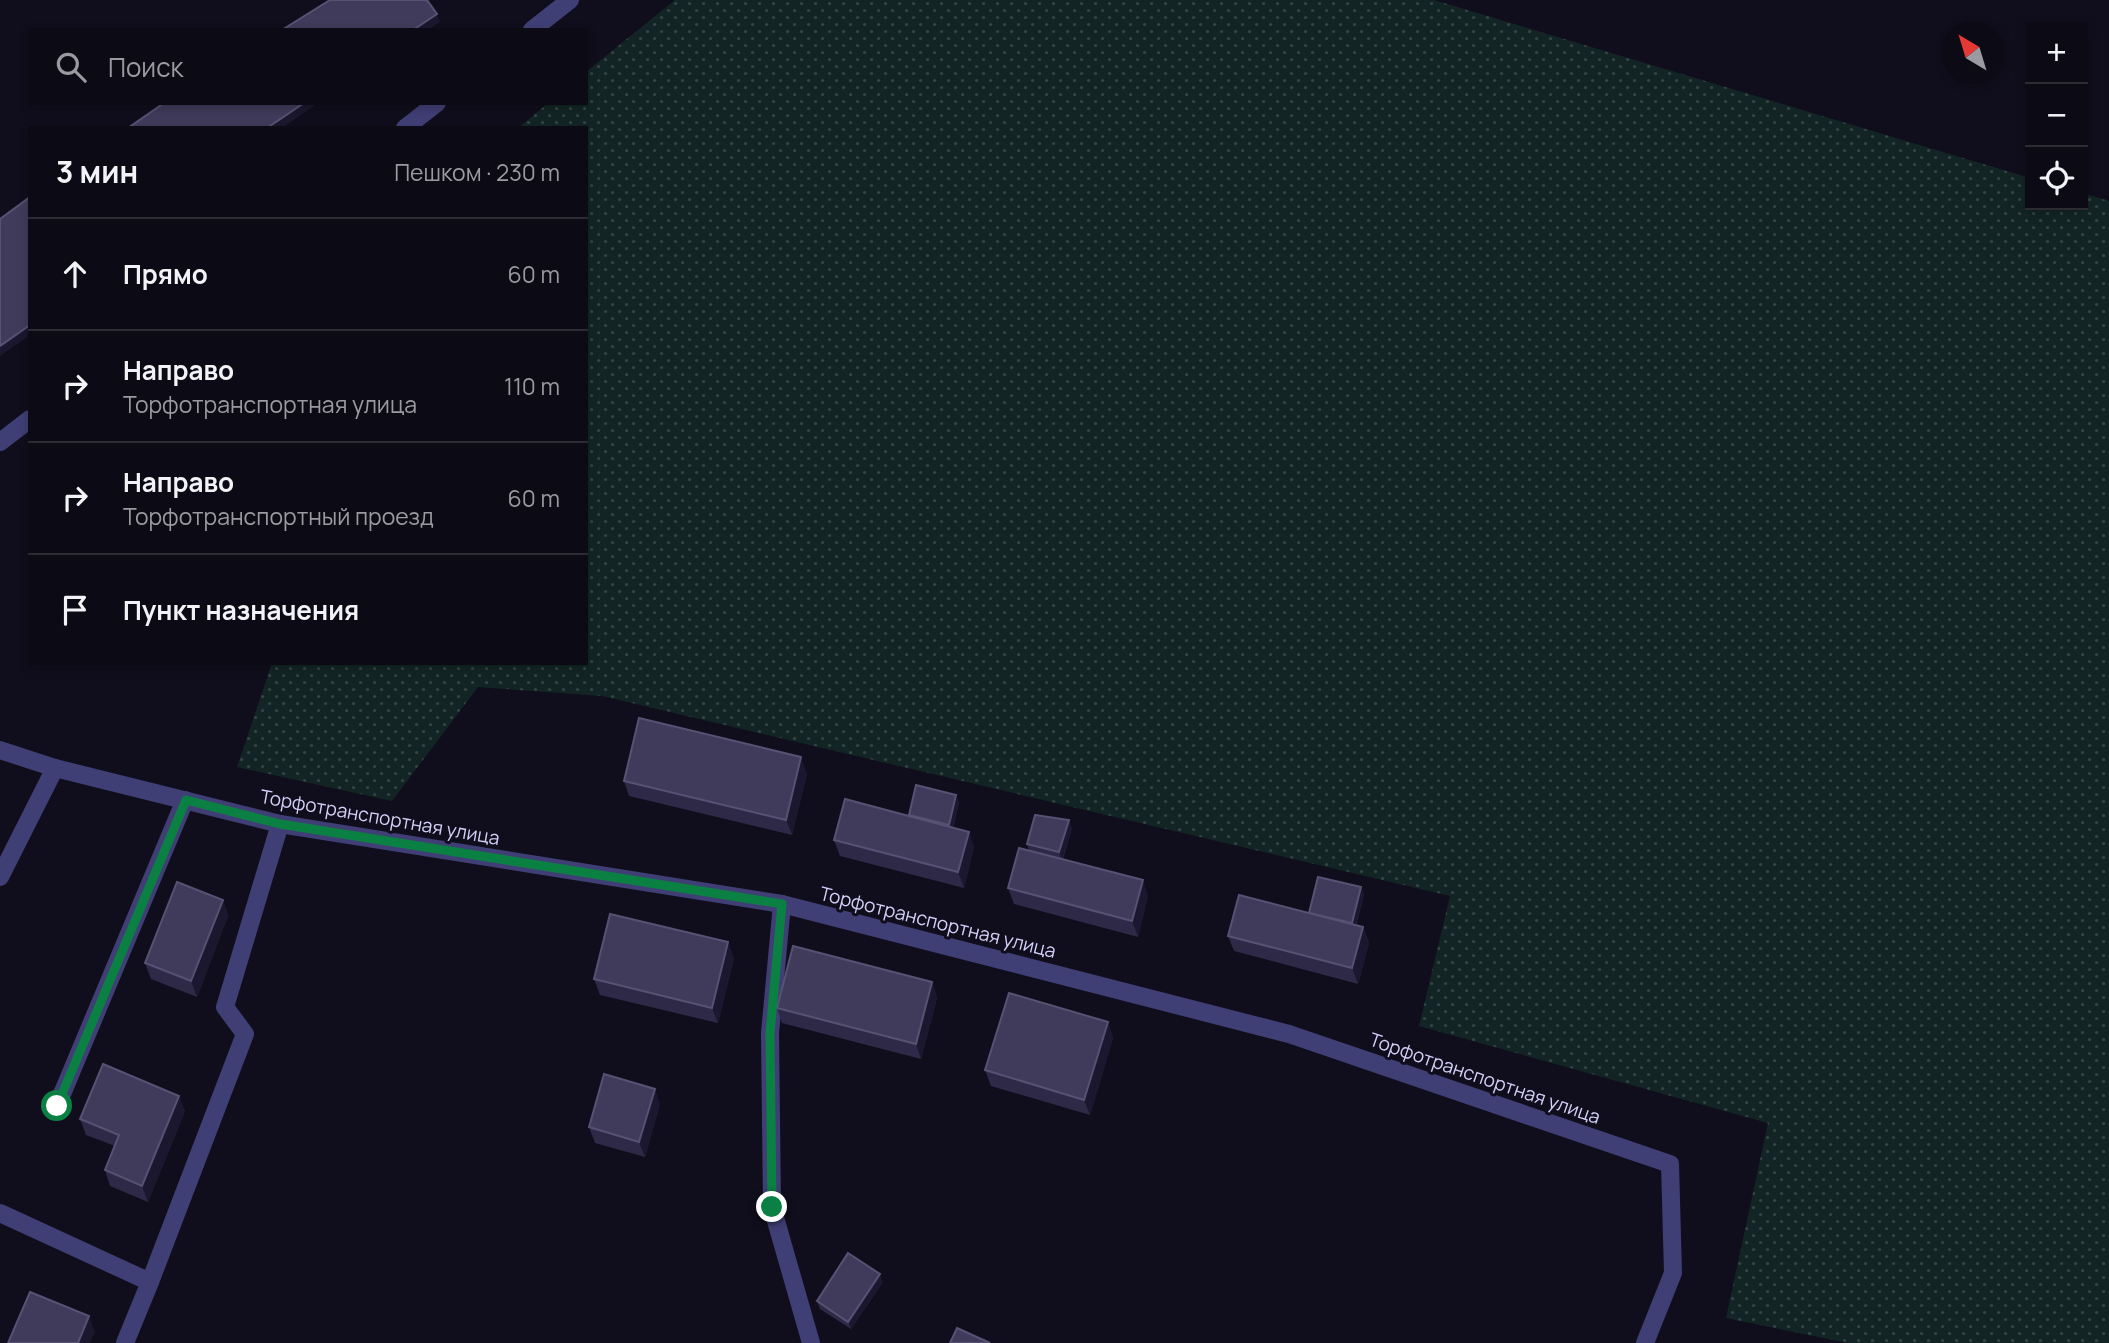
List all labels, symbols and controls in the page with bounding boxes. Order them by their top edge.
north arrow [1941,21,2004,84]
map controls [2025,21,2088,210]
button: + [2025,21,2088,84]
search box [28,28,588,105]
icon: search [52,48,90,86]
text: Поиск [108,49,183,85]
button: − [2025,84,2088,147]
button: locate [2025,147,2088,210]
text: 3 мин [56,151,138,192]
text: Пешком · 230 m [394,156,560,188]
icon: ahead [56,255,94,293]
text: Прямо [123,256,208,292]
text: 60 m [508,258,560,290]
text: Направо [123,352,234,388]
icon: right [56,367,94,405]
text: 110 m [504,370,560,402]
text: Торфотранспортная улица [123,388,417,420]
text: Направо [123,464,234,500]
icon: right [56,479,94,517]
text: 60 m [508,482,560,514]
text: Торфотранспортный проезд [123,500,434,532]
icon: arrive [56,591,94,629]
text: Пункт назначения [123,592,359,628]
street label: Торфотранспортная улица [258,783,502,851]
street label: Торфотранспортная улица [817,880,1059,964]
street label: Торфотранспортная улица [1366,1026,1604,1130]
route start [41,1090,72,1121]
route end [756,1191,787,1222]

